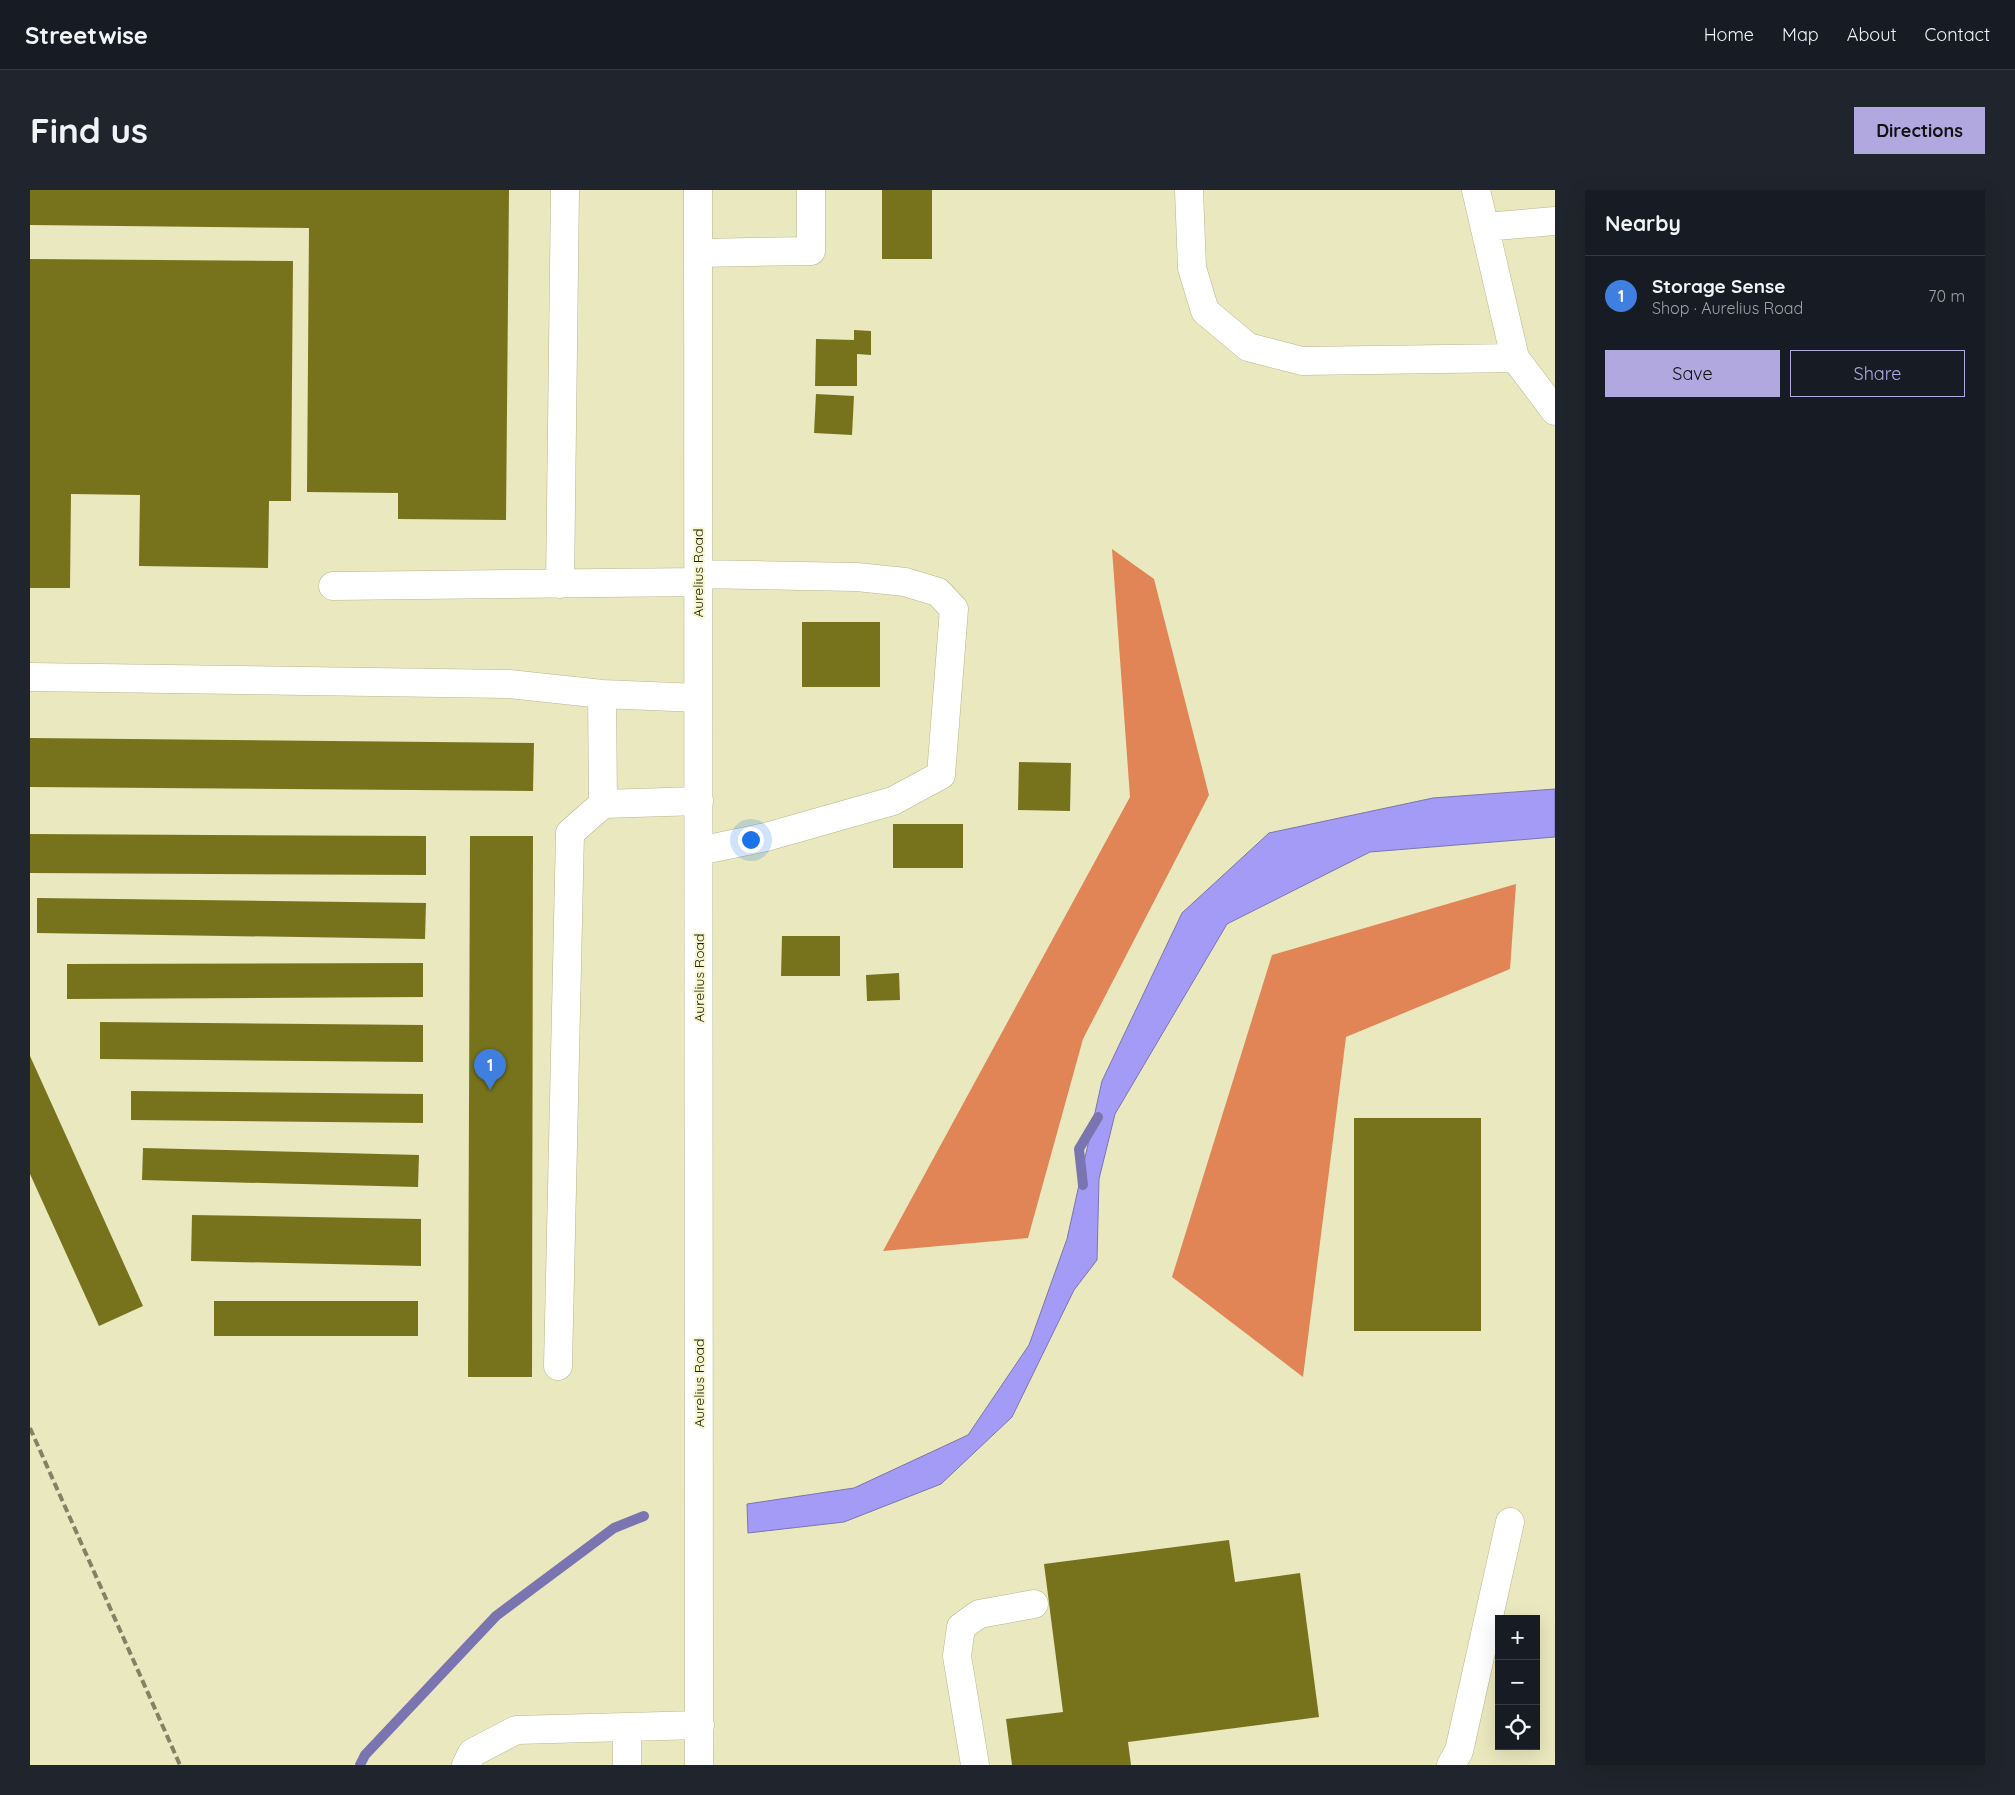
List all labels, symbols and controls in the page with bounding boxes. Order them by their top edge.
text: Streetwise [25,20,148,50]
text: Home [1704,23,1754,46]
text: Map [1782,23,1819,46]
text: About [1847,23,1897,46]
text: Contact [1925,23,1990,46]
button: Directions [1854,107,1985,154]
text: Find us [30,108,148,152]
text: Nearby [1605,210,1681,236]
text: Storage Sense [1652,274,1785,298]
text: 1 [1618,286,1624,306]
text: 70 m [1928,286,1965,306]
text: Shop · Aurelius Road [1652,298,1803,318]
button: Save [1605,350,1780,397]
button: Share [1790,350,1965,397]
street label: Aurelius Road [689,528,707,618]
your location [738,827,764,853]
street label: Aurelius Road [690,933,708,1023]
pin: 1 [474,1049,506,1090]
street label: Aurelius Road [690,1338,708,1428]
map controls [1495,1615,1540,1750]
button: + [1495,1615,1540,1660]
button: − [1495,1660,1540,1705]
button: locate [1495,1705,1540,1750]

